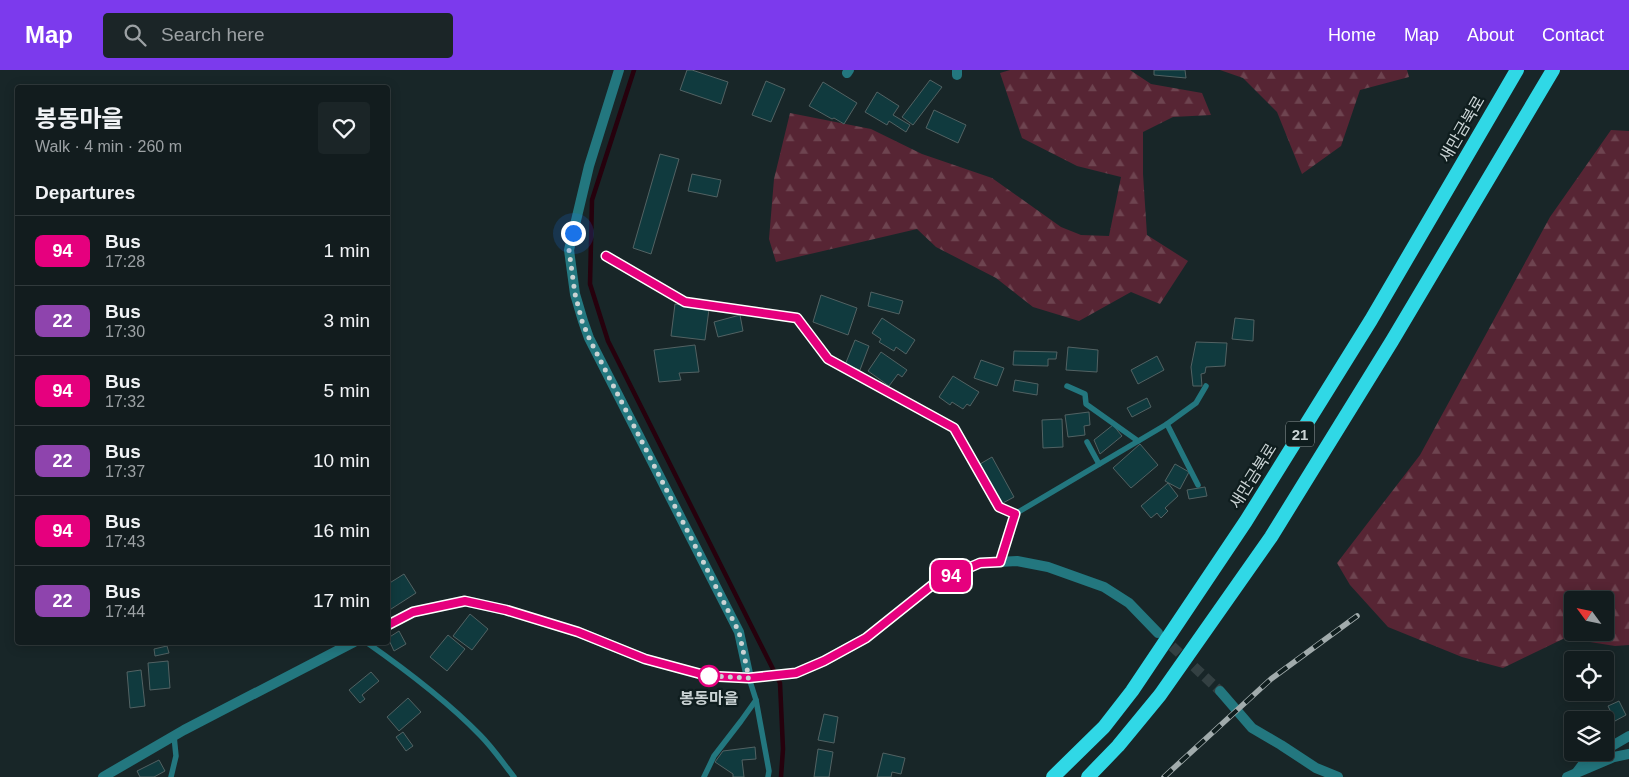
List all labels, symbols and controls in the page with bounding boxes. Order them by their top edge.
search box [103,13,453,58]
text: Map [25,21,73,48]
icon: search [121,21,149,49]
text: Search here [161,24,265,45]
text: Home [1328,25,1376,45]
text: Map [1404,25,1439,45]
text: About [1467,25,1514,45]
text: Contact [1542,25,1604,45]
street label: 새만금북로 [1436,93,1488,165]
button: heart [318,102,370,154]
text: 봉동마을 [35,105,123,132]
text: Walk · 4 min · 260 m [35,138,182,155]
text: Departures [35,182,135,203]
your location [561,221,586,246]
text: Bus [105,231,141,252]
text: 1 min [324,240,370,261]
text: 94 [52,241,73,261]
text: 17:28 [105,253,145,270]
text: Bus [105,301,141,322]
text: 3 min [324,310,370,331]
text: 22 [52,311,73,331]
text: 17:30 [105,323,145,340]
text: Bus [105,371,141,392]
text: 5 min [324,380,370,401]
text: 94 [52,381,73,401]
text: 17:32 [105,393,145,410]
road number: 21 [1286,422,1314,446]
street label: 새만금북로 [1226,440,1280,512]
text: Bus [105,441,141,462]
text: 10 min [313,450,370,471]
text: 22 [52,451,73,471]
text: 17:37 [105,463,145,480]
text: Bus [105,511,141,532]
text: 16 min [313,520,370,541]
text: 94 [52,521,73,541]
text: 17:43 [105,533,145,550]
line badge: 94 [928,560,974,592]
text: 94 [941,566,961,586]
text: Bus [105,581,141,602]
text: 17 min [313,590,370,611]
text: 22 [52,591,73,611]
north arrow [1564,591,1614,641]
map controls [1564,591,1614,761]
text: 17:44 [105,603,145,620]
button: locate [1564,651,1614,701]
marker: 봉동마을 [698,665,720,687]
place label: 봉동마을 [680,690,739,707]
button: layers [1564,711,1614,761]

